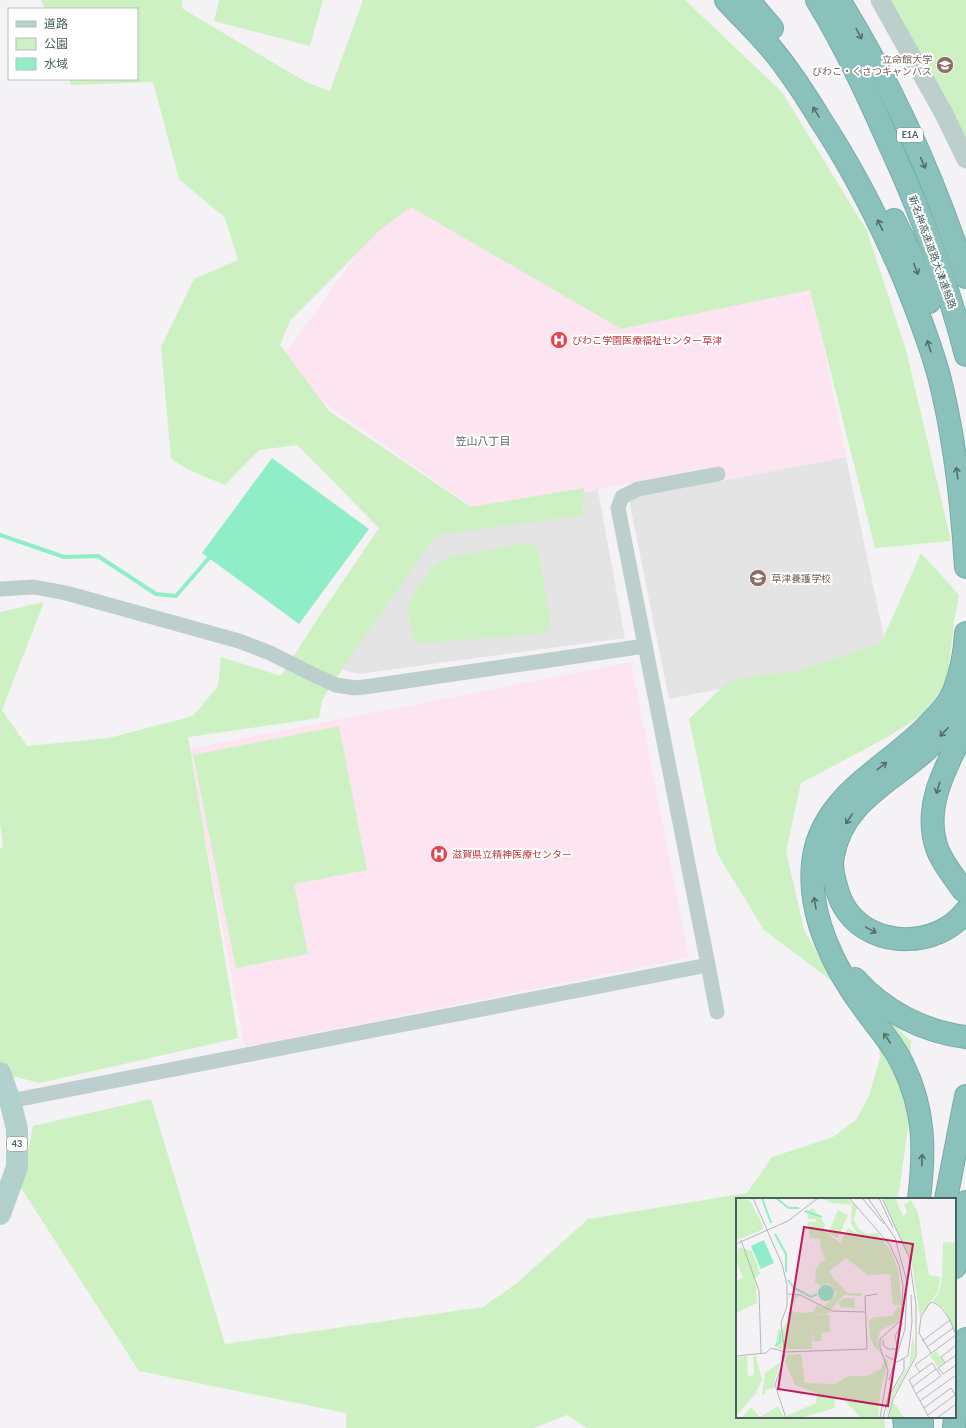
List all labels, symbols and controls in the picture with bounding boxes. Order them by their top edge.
legend [8,8,138,80]
text: 道路 [44,16,68,31]
one-way arrow [855,27,863,39]
text: 公園 [44,36,68,51]
place label: 立命館大学 びわこ・くさつキャンパス [812,53,932,77]
school or university icon: 立命館大学 びわこ・くさつキャンパス [935,55,955,75]
text: 水域 [44,56,68,71]
one-way arrow [812,106,820,118]
road number: E1A [897,128,923,142]
one-way arrow [919,156,927,168]
street label: 新名神高速道路大津連絡路 [907,194,959,310]
one-way arrow [876,220,884,232]
one-way arrow [913,262,921,274]
hospital icon: びわこ学園医療福祉センター草津 [549,330,569,350]
place label: びわこ学園医療福祉センター草津 [572,334,722,346]
one-way arrow [925,339,932,352]
district label: 笠山八丁目 [456,434,511,447]
one-way arrow [953,466,961,479]
school or university icon: 草津養護学校 [748,568,768,588]
place label: 草津養護学校 [771,572,831,584]
one-way arrow [940,727,949,737]
one-way arrow [876,762,887,770]
one-way arrow [934,781,941,794]
one-way arrow [844,813,853,824]
hospital icon: 滋賀県立精神医療センター [429,844,449,864]
place label: 滋賀県立精神医療センター [452,848,572,860]
one-way arrow [811,897,819,910]
one-way arrow [865,927,877,934]
one-way arrow [883,1033,891,1044]
road number: 43 [7,1137,27,1151]
one-way arrow [918,1154,926,1167]
inset map [736,1198,956,1418]

